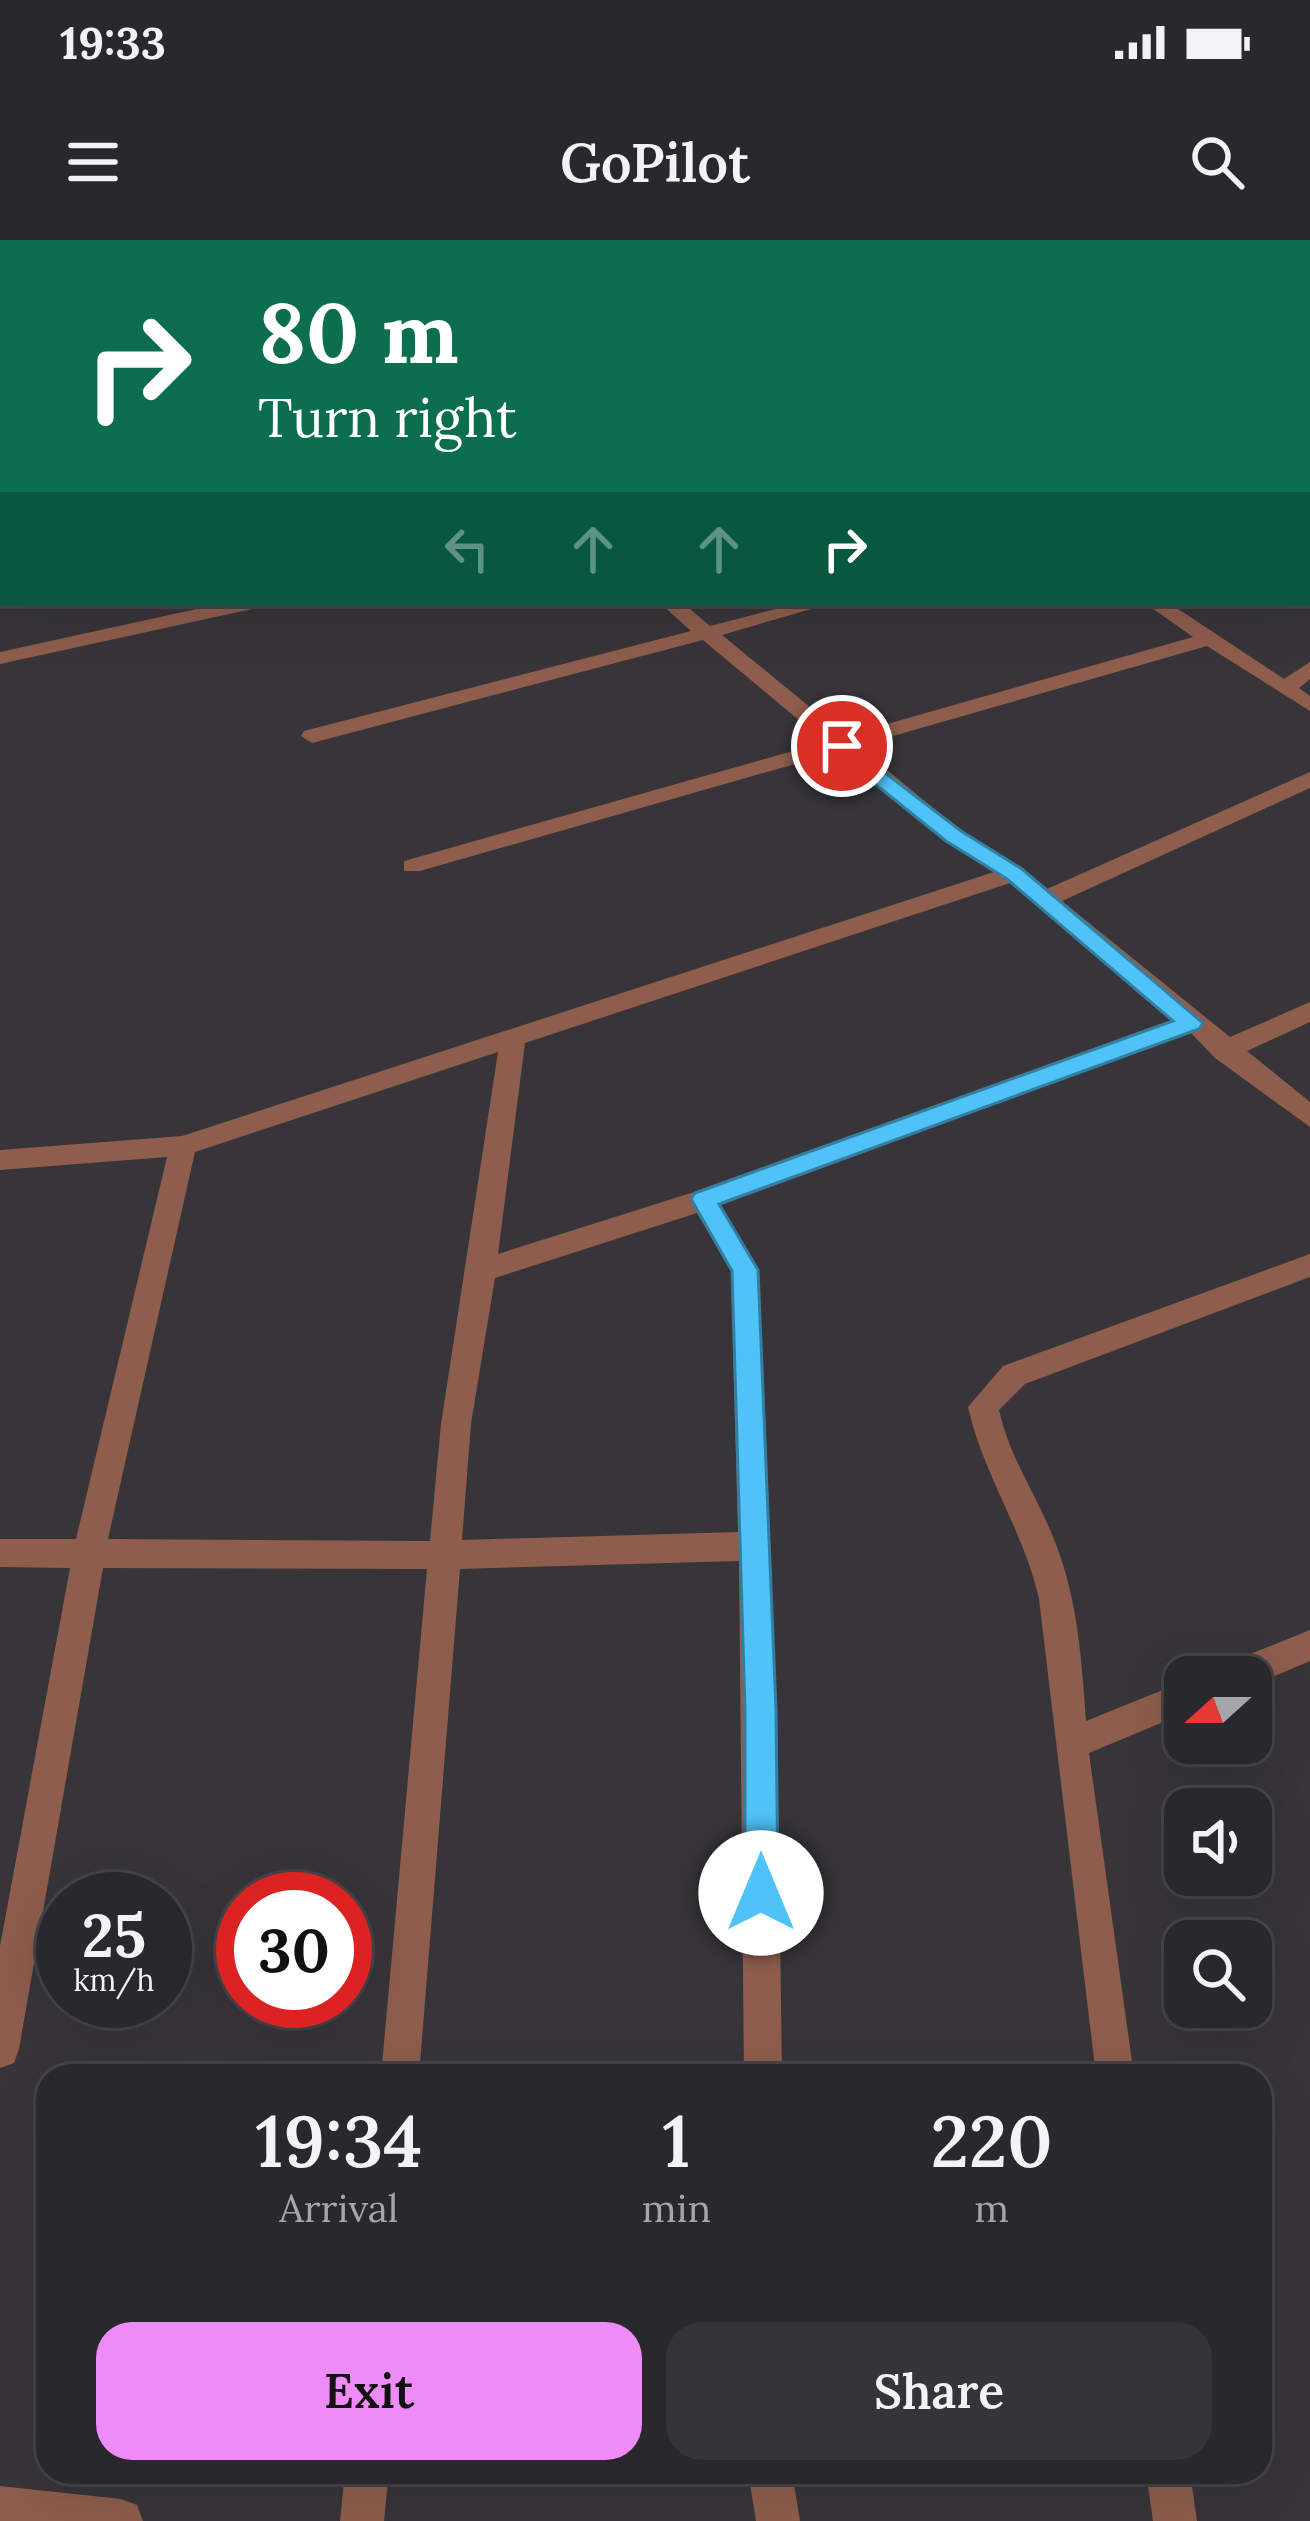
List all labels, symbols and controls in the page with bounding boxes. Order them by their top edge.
text: 19:33 [60,14,166,71]
text: GoPilot [560,128,750,197]
icon: menu [60,129,126,195]
icon: search [1184,129,1250,195]
text: 80 m [258,278,459,386]
icon: right [60,288,216,444]
text: Turn right [258,383,517,452]
icon: left [434,516,500,582]
icon: ahead [560,516,626,582]
icon: ahead [686,516,752,582]
icon: right [812,516,878,582]
pin [791,695,893,797]
icon: arrive [809,713,875,779]
north arrow [1164,1656,1272,1764]
map controls [1164,1656,1272,2028]
button: sound [1164,1788,1272,1896]
position arrow [698,1830,824,1956]
speed limit sign: 30 [216,1872,372,2028]
text: 25 [82,1897,146,1973]
button: search [1164,1920,1272,2028]
text: km/h [73,1961,155,1999]
text: 19:34 [255,2095,422,2187]
text: 1 [662,2095,691,2187]
text: 220 [930,2095,1053,2187]
text: Arrival [279,2183,398,2233]
text: min [642,2183,711,2233]
text: m [974,2183,1009,2233]
button: Exit [96,2322,642,2460]
button: Share [666,2322,1212,2460]

